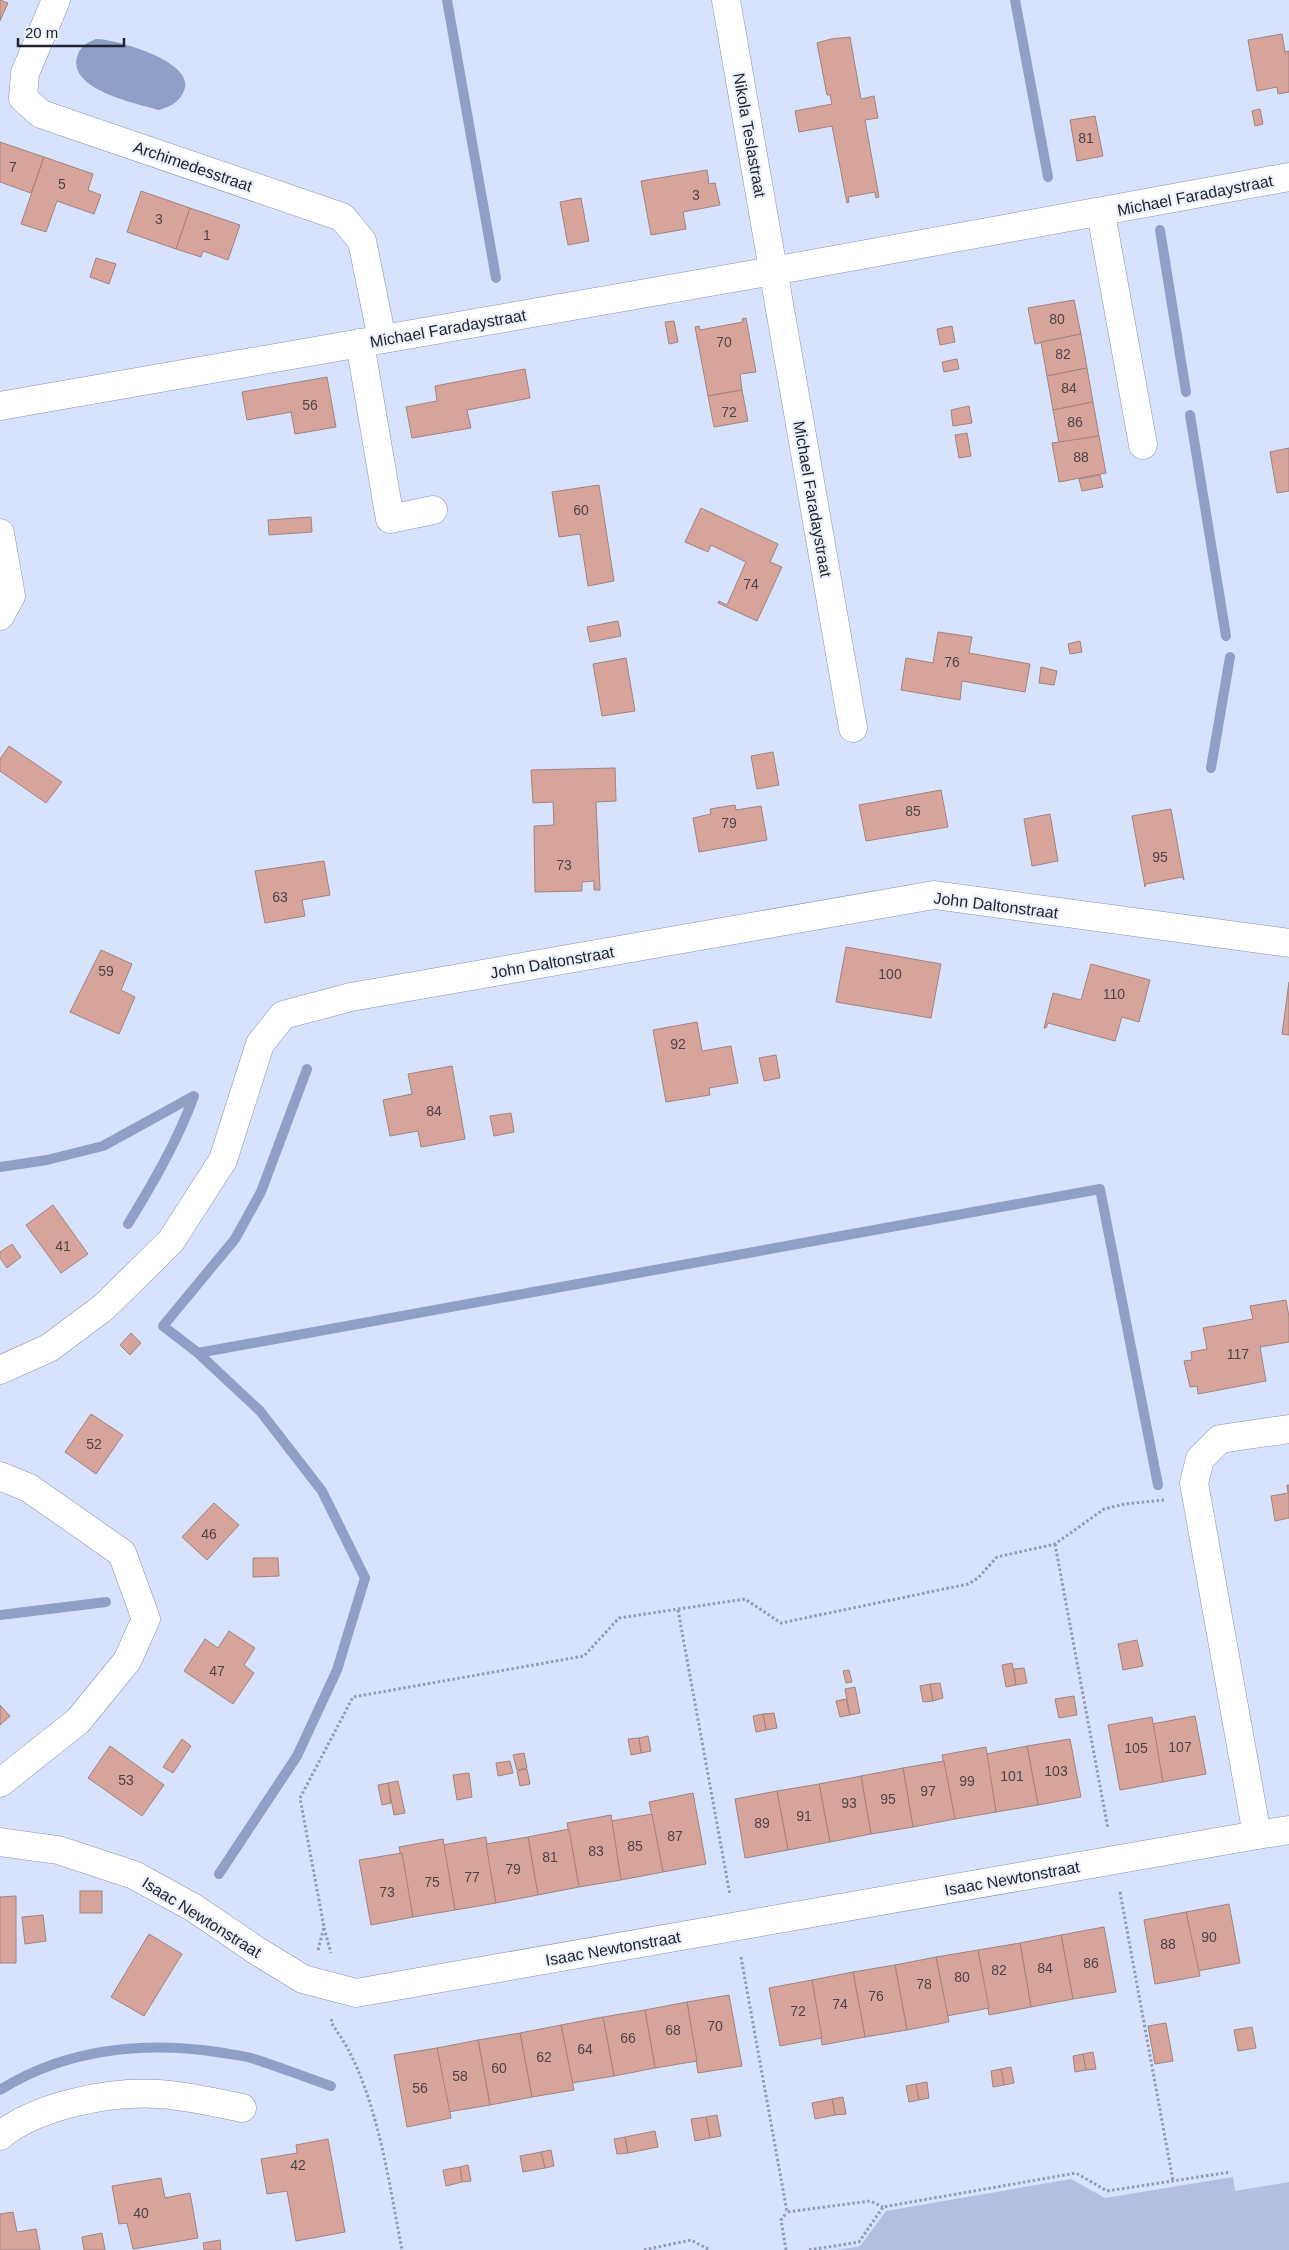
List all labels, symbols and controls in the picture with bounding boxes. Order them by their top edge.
scale bar [18,15,124,47]
text: 20 m [25,24,58,41]
street label: Nikola Teslastraat [730,72,769,199]
house number: 81 [1078,130,1094,146]
street label: Archimedesstraat [131,138,255,195]
house number: 7 [9,159,17,175]
street label: Michael Faradaystraat [1116,172,1275,219]
house number: 5 [58,176,66,192]
house number: 3 [692,187,700,203]
house number: 3 [155,211,163,227]
house number: 1 [203,227,211,243]
street label: Michael Faradaystraat [369,306,528,351]
house number: 80 [1049,311,1065,327]
house number: 70 [716,334,732,350]
house number: 82 [1055,346,1071,362]
house number: 84 [1061,380,1077,396]
house number: 56 [302,397,318,413]
house number: 72 [721,404,737,420]
house number: 86 [1067,414,1083,430]
street label: Michael Faradaystraat [790,420,835,579]
house number: 88 [1073,449,1089,465]
house number: 60 [573,502,589,518]
house number: 74 [743,576,759,592]
house number: 76 [944,654,960,670]
house number: 85 [905,803,921,819]
house number: 79 [721,815,737,831]
house number: 95 [1152,849,1168,865]
house number: 73 [556,857,572,873]
house number: 63 [272,889,288,905]
street label: John Daltonstraat [933,889,1060,922]
street label: John Daltonstraat [489,943,616,982]
house number: 59 [98,963,114,979]
house number: 100 [878,966,902,982]
house number: 110 [1103,986,1125,1002]
house number: 92 [670,1036,686,1052]
house number: 84 [426,1103,442,1119]
house number: 41 [55,1238,71,1254]
house number: 117 [1227,1346,1249,1362]
house number: 52 [86,1436,102,1452]
house number: 46 [201,1526,217,1542]
house number: 47 [209,1663,225,1679]
house number: 107 [1168,1739,1192,1755]
house number: 105 [1124,1740,1148,1756]
house number: 103 [1044,1763,1068,1779]
house number: 101 [1000,1768,1024,1784]
house number: 53 [118,1772,134,1788]
house number: 99 [959,1773,975,1789]
house number: 97 [920,1783,936,1799]
house number: 95 [880,1791,896,1807]
house number: 93 [841,1795,857,1811]
house number: 91 [796,1808,812,1824]
house number: 89 [754,1815,770,1831]
house number: 87 [667,1828,683,1844]
house number: 85 [627,1838,643,1854]
house number: 83 [588,1843,604,1859]
house number: 81 [542,1849,558,1865]
street label: Isaac Newtonstraat [943,1858,1082,1899]
house number: 79 [505,1861,521,1877]
house number: 77 [464,1869,480,1885]
street label: Isaac Newtonstraat [139,1874,265,1961]
house number: 75 [424,1874,440,1890]
house number: 73 [379,1884,395,1900]
street label: Isaac Newtonstraat [544,1928,683,1969]
house number: 90 [1201,1929,1217,1945]
house number: 88 [1160,1936,1176,1952]
house number: 86 [1083,1955,1099,1971]
house number: 84 [1037,1960,1053,1976]
house number: 82 [991,1962,1007,1978]
house number: 80 [954,1969,970,1985]
house number: 78 [916,1976,932,1992]
house number: 76 [868,1988,884,2004]
house number: 74 [832,1996,848,2012]
house number: 72 [790,2003,806,2019]
house number: 70 [707,2018,723,2034]
house number: 68 [665,2022,681,2038]
house number: 66 [620,2030,636,2046]
house number: 64 [577,2041,593,2057]
house number: 62 [536,2049,552,2065]
house number: 60 [491,2060,507,2076]
house number: 58 [452,2068,468,2084]
house number: 56 [412,2080,428,2096]
house number: 42 [290,2157,306,2173]
house number: 40 [133,2205,149,2221]

